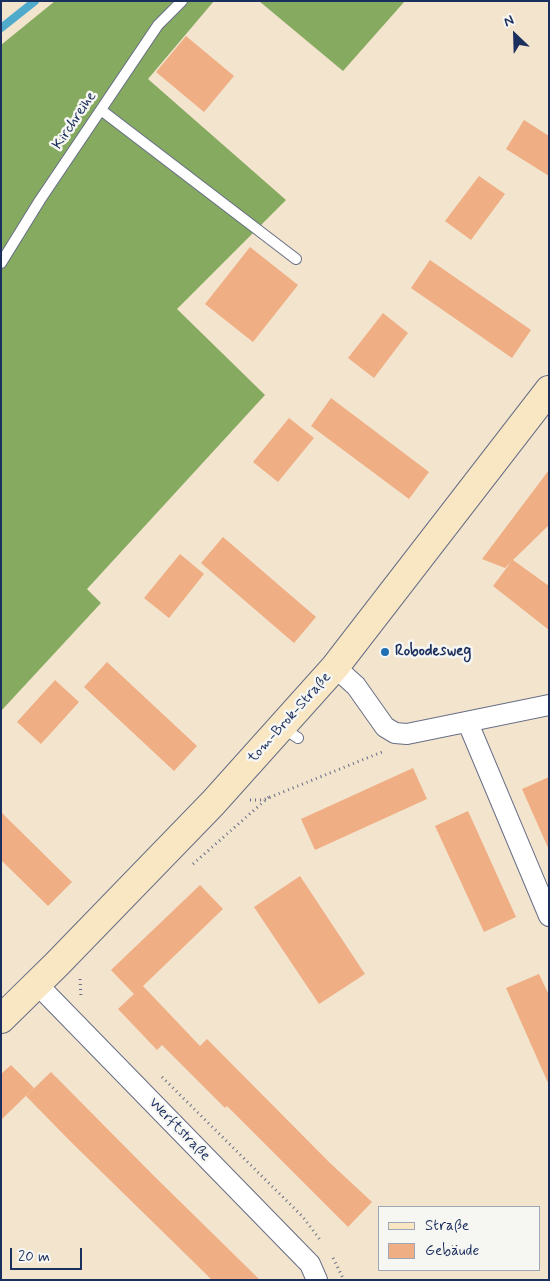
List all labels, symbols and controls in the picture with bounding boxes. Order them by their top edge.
north arrow [490,10,540,60]
text: N [501,11,517,31]
street label: Kirchreihe [49,89,101,153]
place label: Robodesweg [395,643,471,661]
marker: Robodesweg [379,646,391,658]
street label: tom-Brok-Straße [245,669,335,767]
street label: Werftstraße [144,1095,214,1165]
legend [378,1206,540,1271]
text: Straße [425,1216,469,1236]
scale bar [12,1238,85,1270]
text: Gebäude [425,1241,479,1261]
text: 20 m [18,1247,50,1267]

